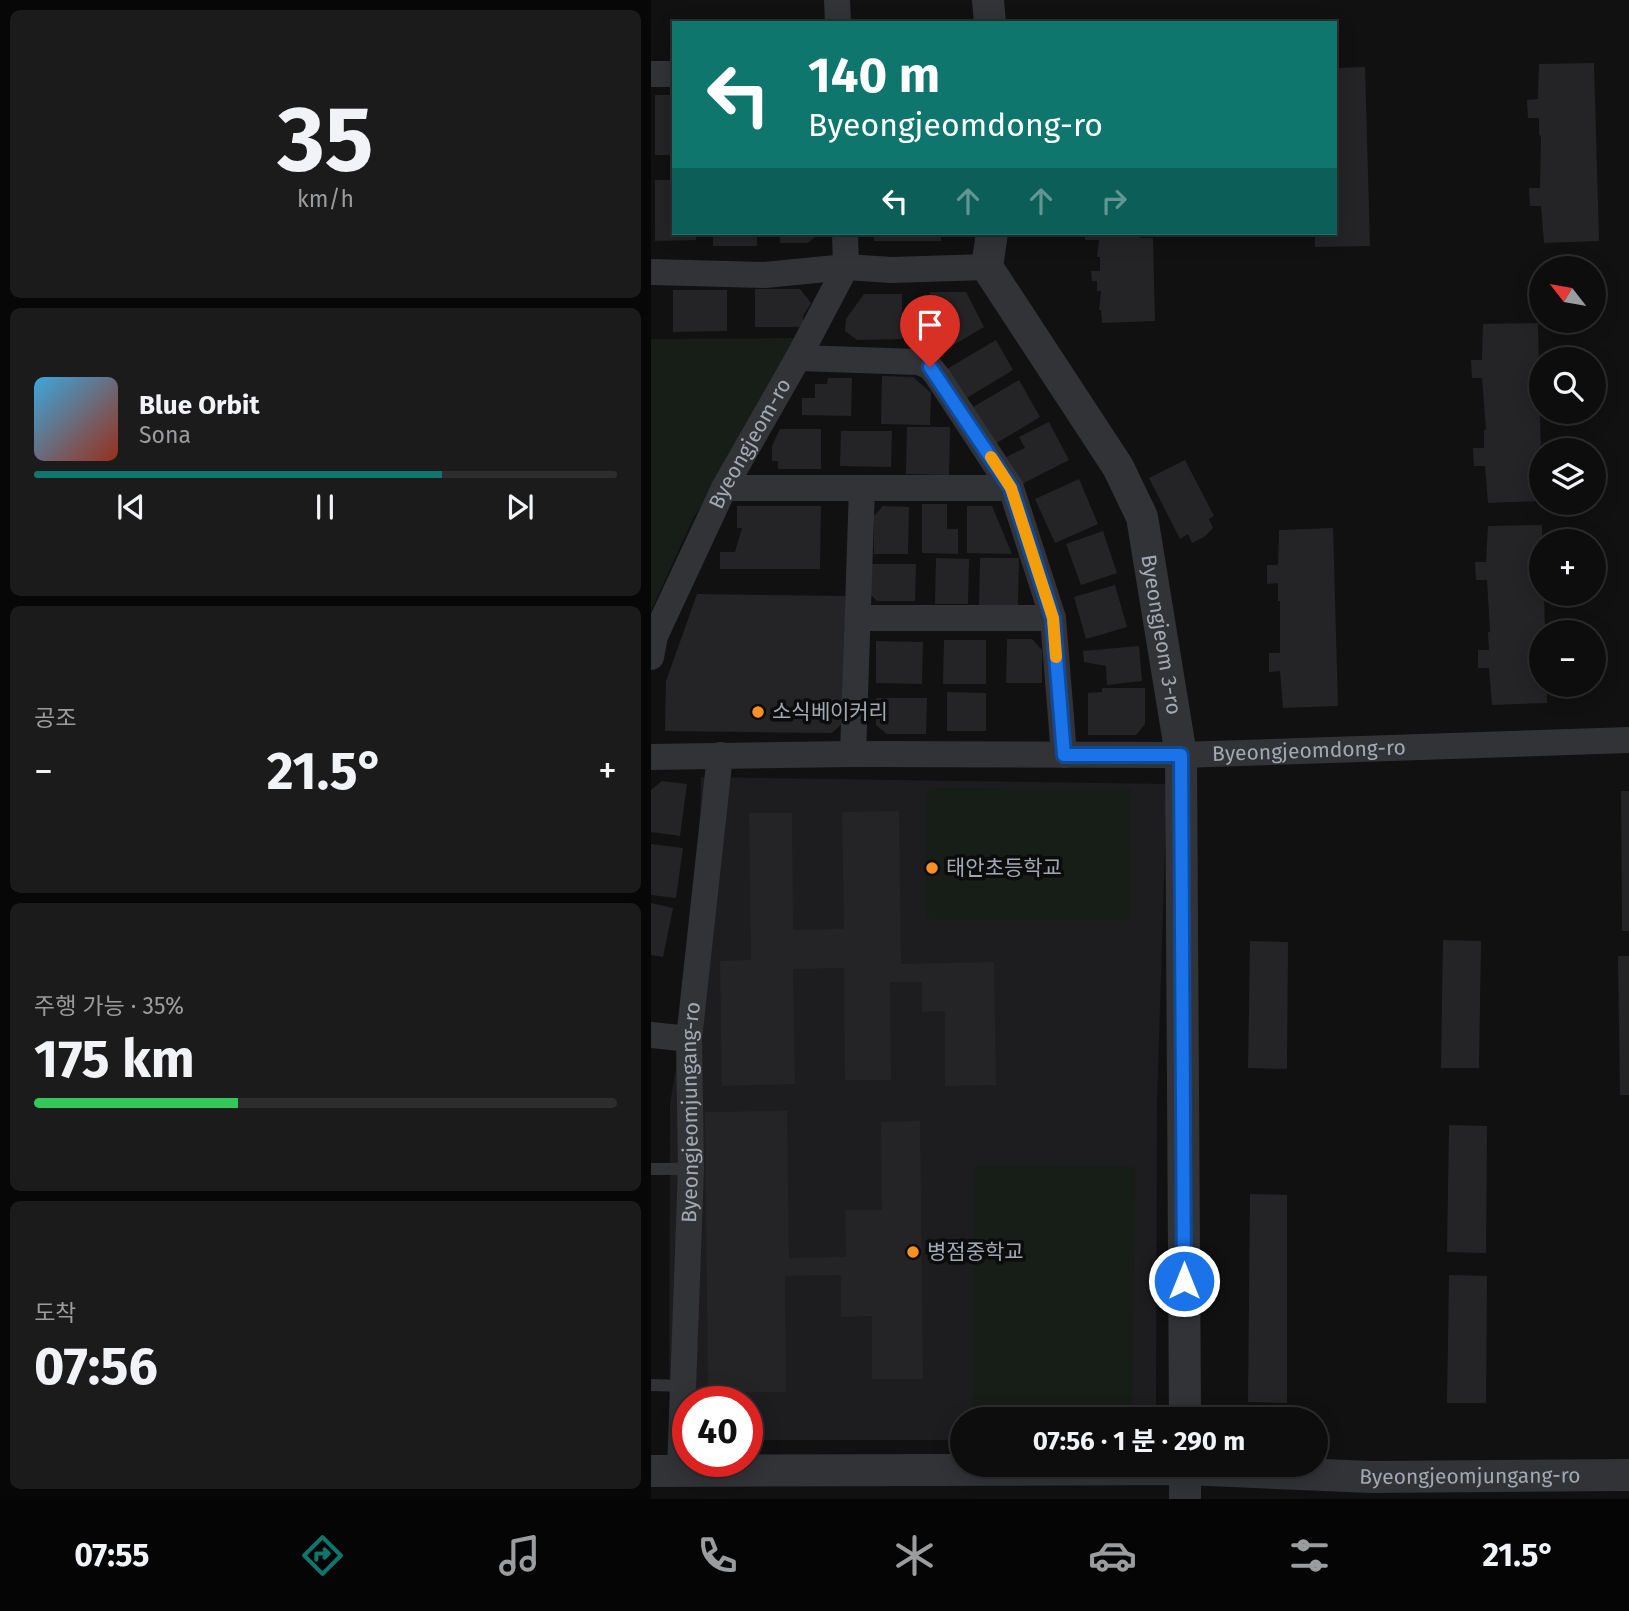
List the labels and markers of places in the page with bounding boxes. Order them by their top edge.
pin [900,295,960,367]
place label: 소식베이커리 [772,699,888,725]
marker: 소식베이커리 [750,704,766,720]
place label: 태안초등학교 [946,855,1062,881]
marker: 태안초등학교 [924,860,940,876]
place label: 병점중학교 [927,1239,1024,1265]
marker: 병점중학교 [905,1244,921,1260]

